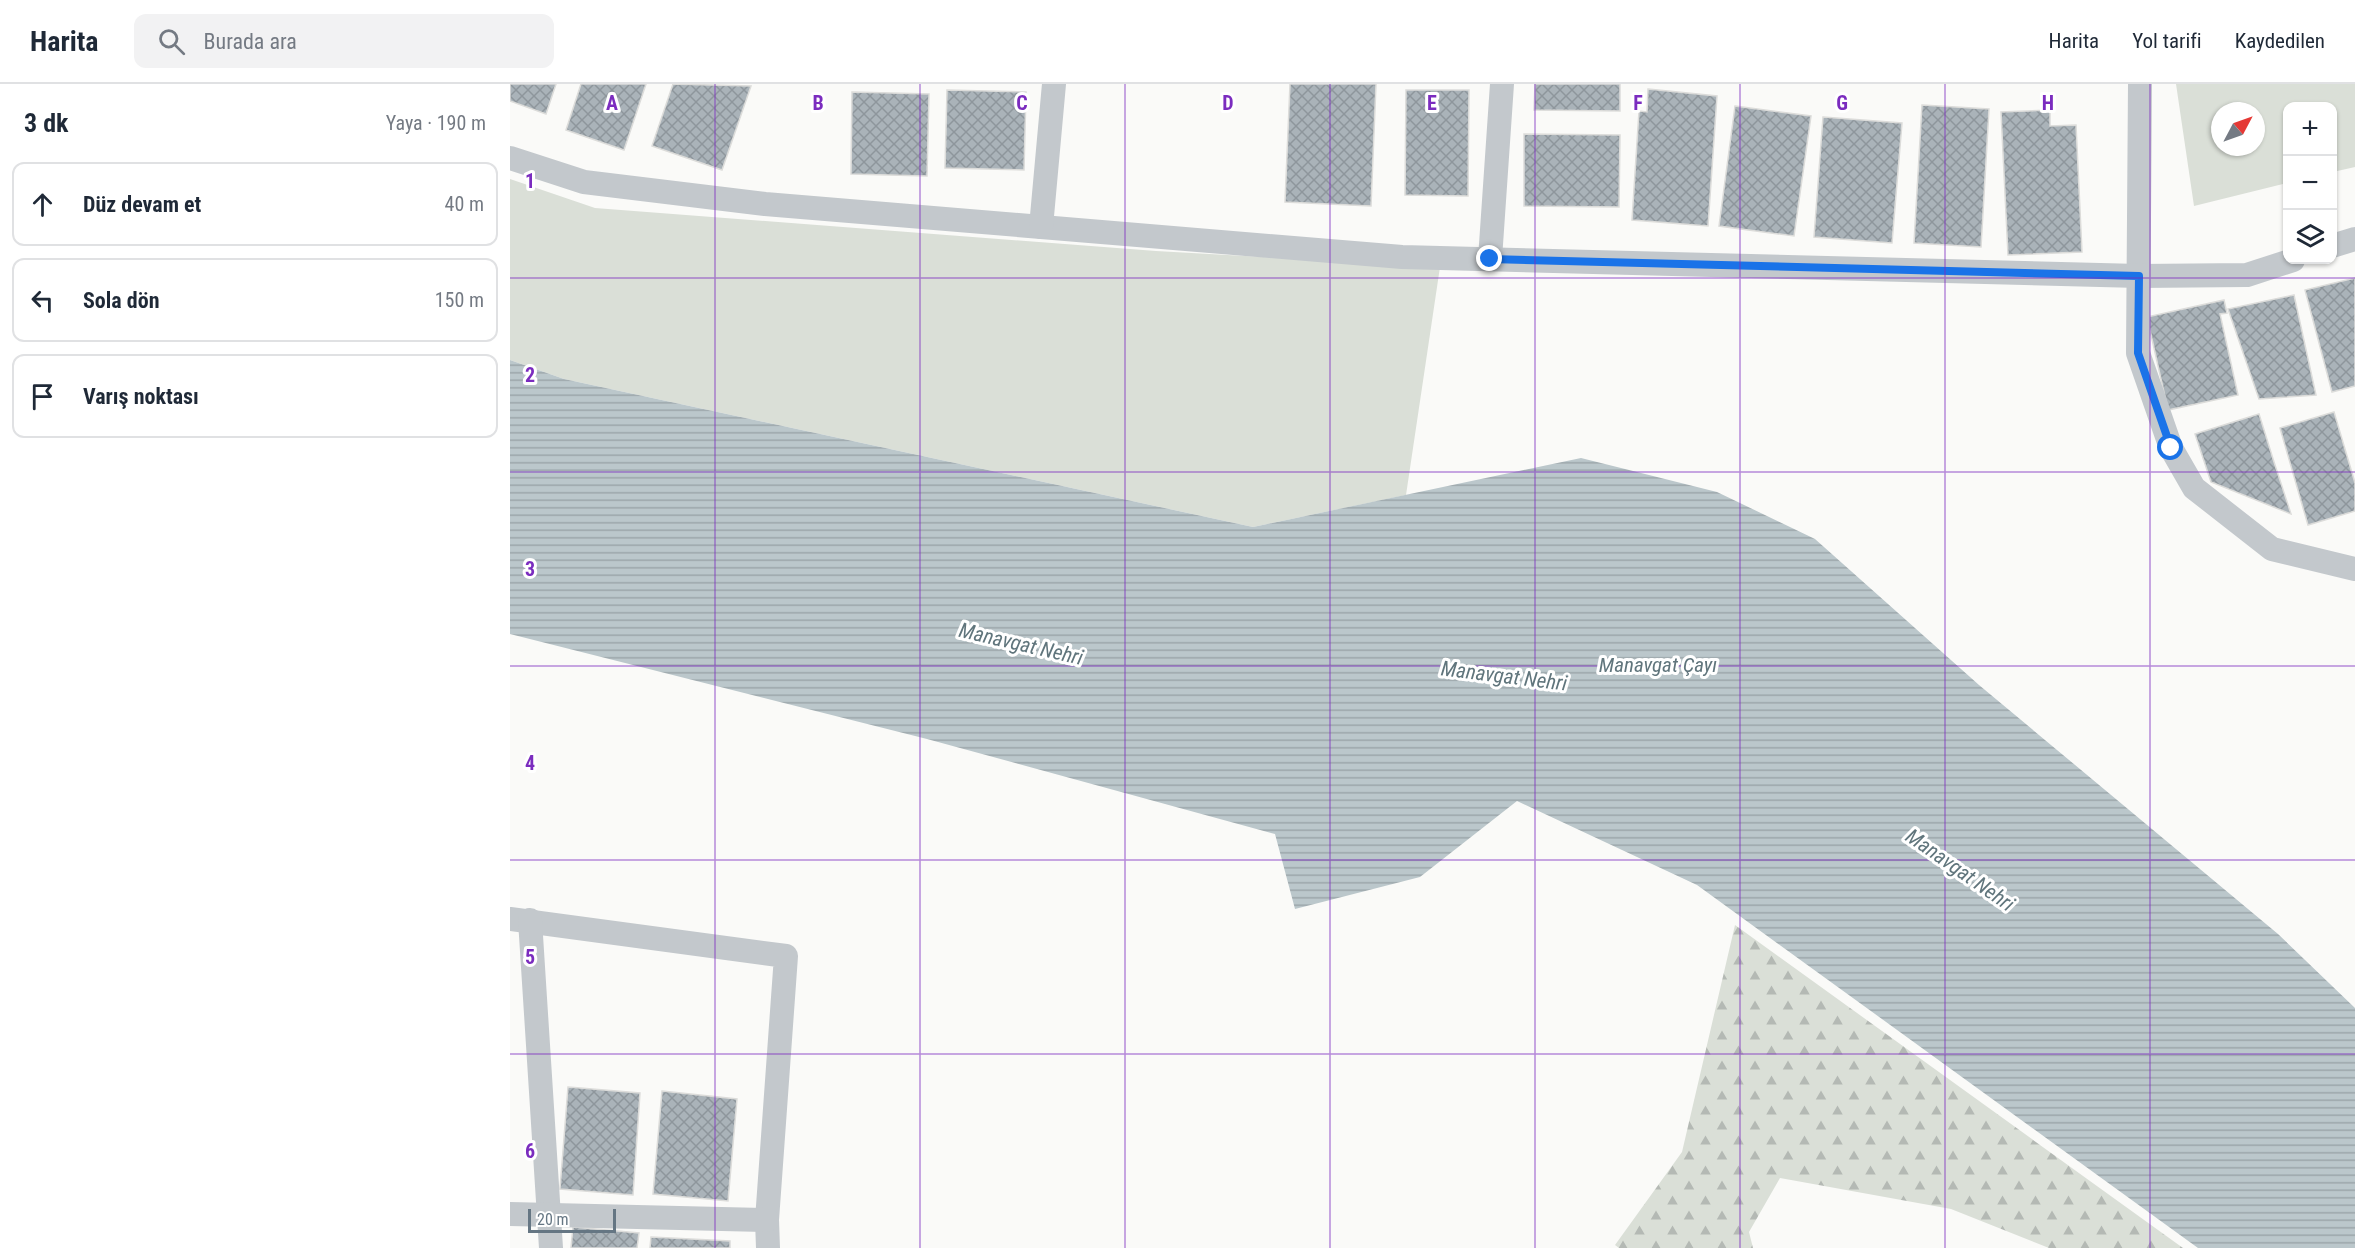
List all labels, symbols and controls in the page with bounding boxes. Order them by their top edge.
search box [134,14,554,68]
text: Harita [30,25,98,58]
icon: search [155,25,188,58]
text: Burada ara [203,29,297,54]
text: Harita [2049,29,2099,53]
text: Yol tarifi [2132,29,2202,53]
text: Kaydedilen [2235,29,2325,53]
text: A [606,91,618,115]
text: B [812,91,824,115]
text: C [1016,91,1028,115]
text: D [1222,91,1234,115]
text: E [1427,91,1437,115]
text: F [1633,91,1643,115]
text: G [1836,91,1848,115]
text: H [2042,91,2054,115]
north arrow [2211,102,2265,156]
map controls [2283,102,2337,264]
button: + [2283,102,2337,156]
text: 3 dk [24,108,68,138]
text: Yaya · 190 m [386,111,486,135]
button: − [2283,156,2337,210]
text: 1 [525,169,535,193]
icon: ahead [26,188,59,221]
text: Düz devam et [83,192,201,217]
text: 40 m [445,192,484,216]
button: layers [2283,210,2337,264]
route end [1476,245,1502,271]
icon: left [26,284,59,317]
text: Sola dön [83,288,159,313]
text: 150 m [435,288,484,312]
text: 2 [525,363,535,387]
icon: arrive [26,380,59,413]
text: Varış noktası [83,384,199,409]
route start [2157,434,2183,460]
text: 3 [525,557,535,581]
water label: Manavgat Nehri [957,618,1086,670]
water label: Manavgat Çayı [1599,653,1717,677]
water label: Manavgat Nehri [1440,656,1569,696]
text: 4 [525,751,535,775]
water label: Manavgat Nehri [1901,824,2019,916]
text: 5 [525,945,535,969]
text: 6 [525,1139,535,1163]
scale bar [528,1206,616,1234]
text: 20 m [537,1210,569,1229]

